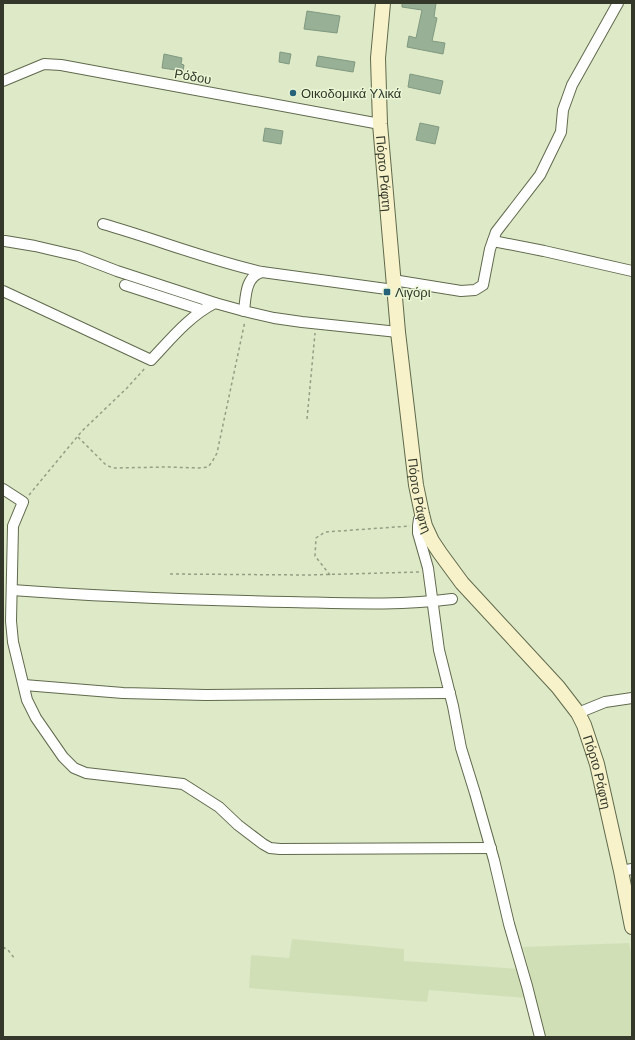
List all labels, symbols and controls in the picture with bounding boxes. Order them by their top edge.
street label: Ρόδου [173,66,213,87]
place label: Οικοδομικά Υλικά [301,86,402,101]
marker: Οικοδομικά Υλικά [288,88,298,98]
street label: Πόρτο Ράφτη [373,135,395,212]
place label: Λιγόρι [395,285,431,300]
marker: Λιγόρι [382,287,392,297]
street label: Πόρτο Ράφτη [405,457,434,536]
street label: Πόρτο Ράφτη [580,733,614,811]

